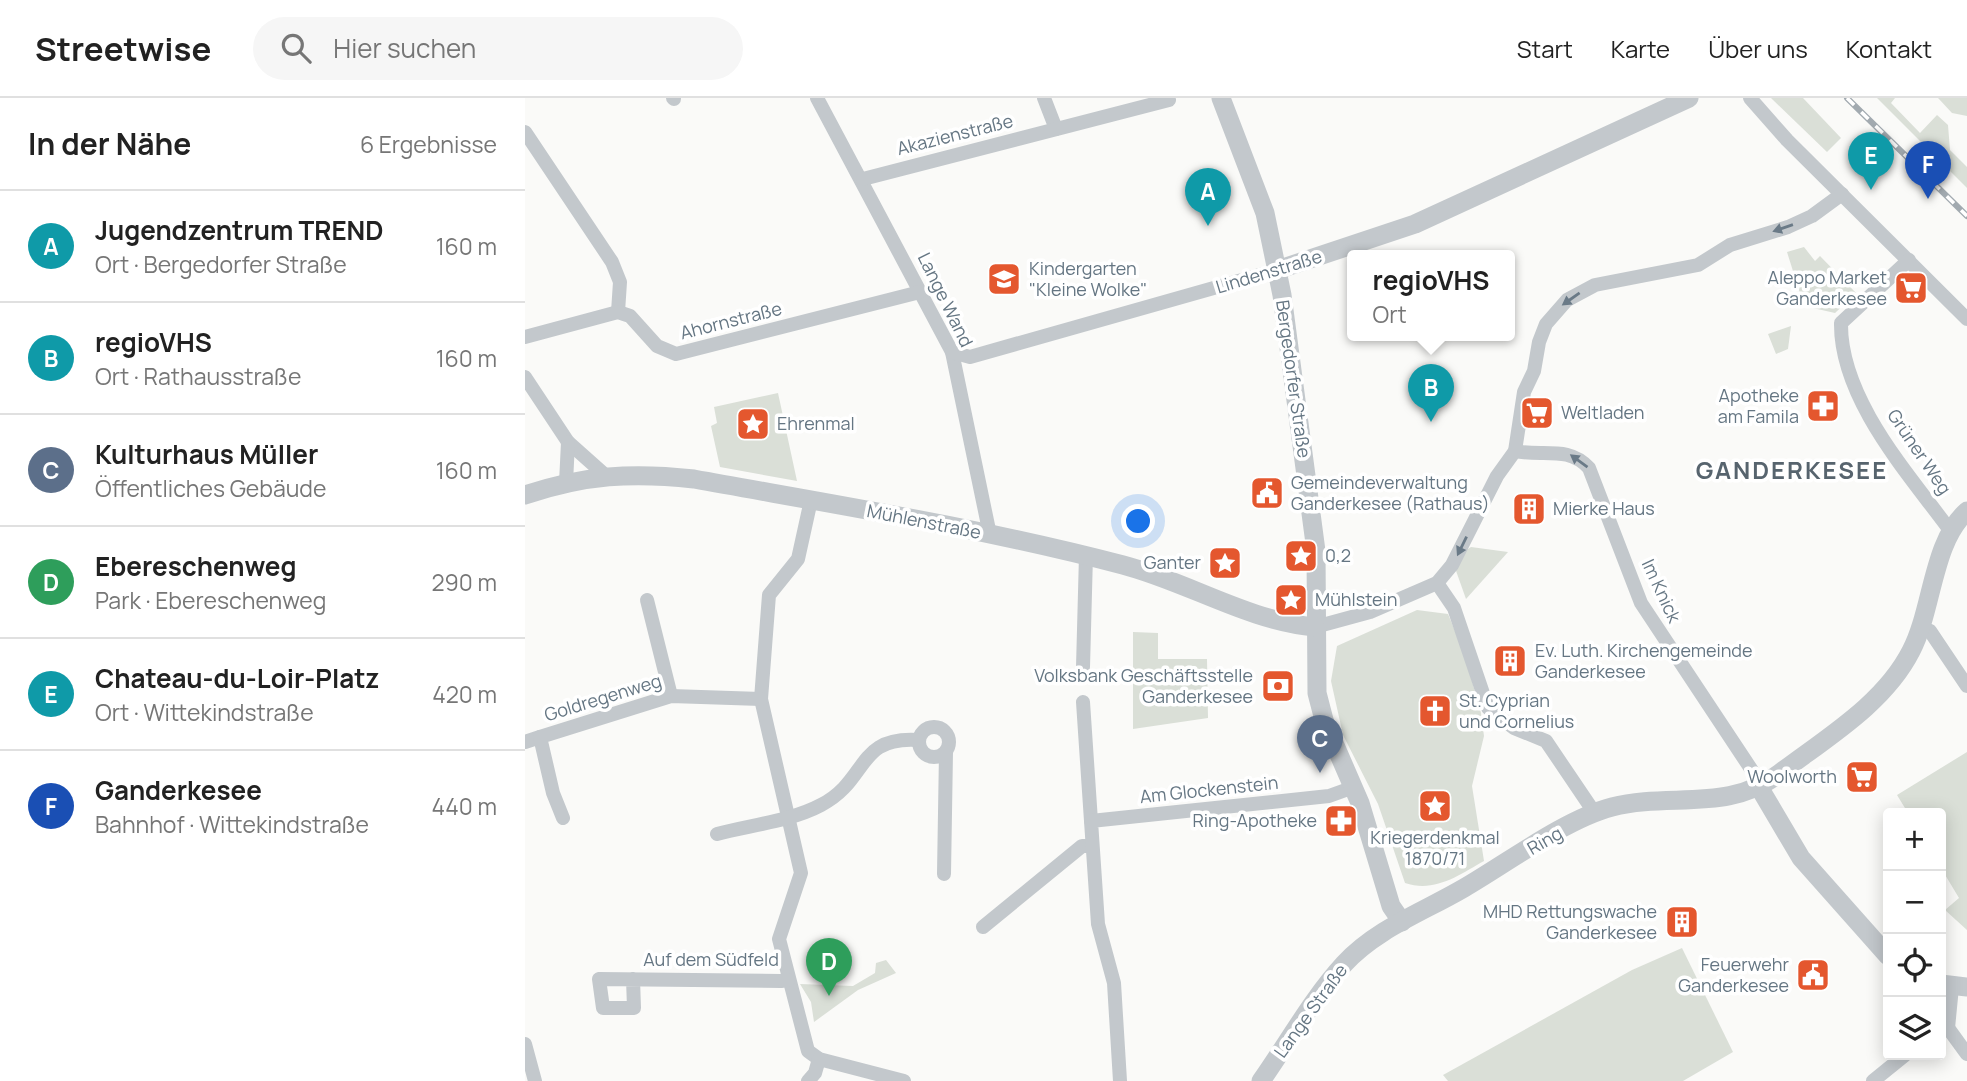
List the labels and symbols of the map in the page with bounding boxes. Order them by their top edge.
street label: Akazienstraße [894,108,1015,160]
pin: E [1848,132,1894,190]
pin: F [1905,141,1951,199]
pin: A [1185,168,1231,226]
one-way arrow [1773,223,1794,234]
street label: Lindenstraße [1213,244,1325,299]
street label: Lange Wand [913,248,979,351]
place label: Kindergarten "Kleine Wolke" [1029,256,1147,301]
school or university icon: Kindergarten "Kleine Wolke" [985,260,1023,298]
place label: Aleppo Market Ganderkesee [1767,265,1887,310]
supermarket icon: Aleppo Market Ganderkesee [1892,269,1930,307]
one-way arrow [1562,292,1580,306]
street label: Ahornstraße [677,296,784,344]
street label: Bergedorfer Straße [1271,298,1317,459]
pin: B [1408,364,1454,422]
place label: Apotheke am Famila [1718,383,1799,428]
pharmacy icon: Apotheke am Famila [1804,387,1842,425]
supermarket icon: Weltladen [1518,394,1556,432]
place label: Weltladen [1561,400,1645,424]
street label: Grüner Weg [1882,404,1957,499]
place icon: Ehrenmal [734,405,772,443]
place label: Ehrenmal [777,411,855,435]
district label: GANDERKESEE [1696,453,1888,486]
one-way arrow [1569,454,1588,468]
place label: Gemeindeverwaltung Ganderkesee (Rathaus) [1291,470,1490,515]
public building icon: Gemeindeverwaltung Ganderkesee (Rathaus) [1248,474,1286,512]
building icon: Mierke Haus [1510,490,1548,528]
place label: Mierke Haus [1553,496,1655,520]
street label: Mühlenstraße [865,498,983,544]
your location [1121,504,1155,538]
one-way arrow [1456,536,1467,556]
place icon: 0,2 [1282,537,1320,575]
place label: 0,2 [1325,543,1351,567]
place icon: Ganter [1206,544,1244,582]
place label: Ganter [1144,550,1202,574]
street label: Im Knick [1637,555,1688,627]
place icon: Mühlstein [1272,581,1310,619]
place label: Mühlstein [1315,587,1397,611]
place label: Ev. Luth. Kirchengemeinde Ganderkesee [1535,638,1753,683]
building icon: Ev. Luth. Kirchengemeinde Ganderkesee [1491,642,1529,680]
place label: Volksbank Geschäftsstelle Ganderkesee [1034,663,1253,708]
bank icon: Volksbank Geschäftsstelle Ganderkesee [1259,667,1297,705]
street label: Goldregenweg [541,668,664,726]
place label: St. Cyprian und Cornelius [1459,688,1574,733]
church icon: St. Cyprian und Cornelius [1416,692,1454,730]
pin: C [1297,715,1343,773]
supermarket icon: Woolworth [1843,758,1881,796]
place label: Woolworth [1747,764,1837,788]
street label: Am Glockenstein [1138,770,1279,808]
place icon: Kriegerdenkmal 1870/71 [1416,787,1454,825]
pharmacy icon: Ring-Apotheke [1322,802,1360,840]
place label: Ring-Apotheke [1193,808,1317,832]
street label: Ring [1523,821,1566,860]
place label: Kriegerdenkmal 1870/71 [1370,825,1500,870]
place label: MHD Rettungswache Ganderkesee [1483,899,1657,944]
building icon: MHD Rettungswache Ganderkesee [1663,903,1701,941]
pin: D [806,938,852,996]
street label: Auf dem Südfeld [643,947,779,971]
place label: Feuerwehr Ganderkesee [1678,952,1789,997]
public building icon: Feuerwehr Ganderkesee [1794,956,1832,994]
street label: Lange Straße [1268,959,1352,1062]

